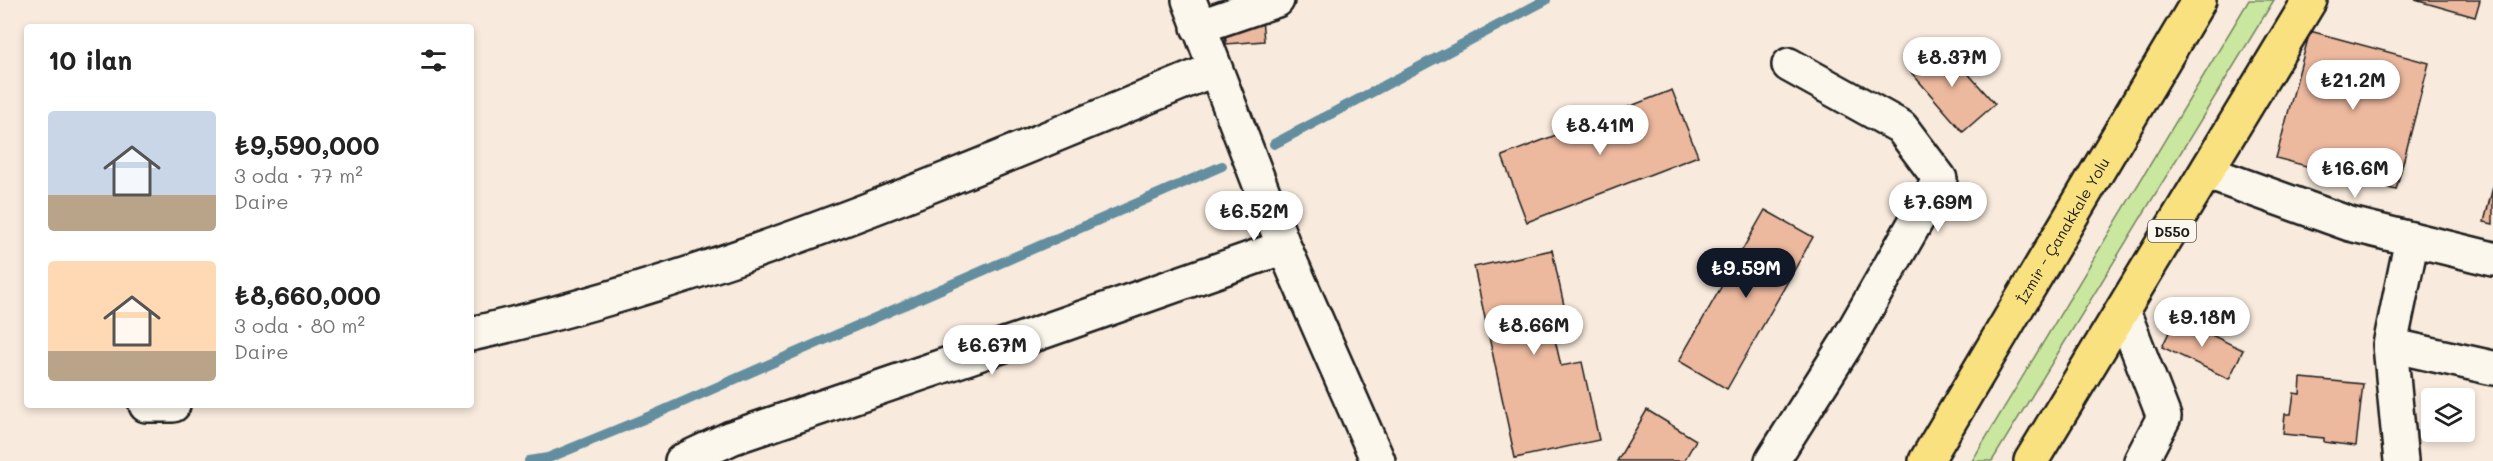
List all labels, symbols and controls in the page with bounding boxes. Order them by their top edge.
pin: ₺8.37M [1903,37,2001,88]
text: 10 ilan [48,43,132,77]
text: ₺8.37M [1917,43,1987,69]
icon: filters [417,44,450,77]
pin: ₺21.2M [2304,60,2402,111]
text: ₺21.2M [2320,66,2386,92]
pin: ₺8.41M [1551,105,1649,156]
text: ₺8.41M [1566,111,1634,137]
text: ₺9,590,000 [234,128,380,162]
icon: home [96,135,168,207]
pin: ₺16.6M [2306,148,2404,199]
street label: İzmir - Çanakkale Yolu [2012,154,2114,307]
text: ₺16.6M [2321,154,2389,180]
text: 3 oda · 77 m² [234,162,363,188]
pin: ₺7.69M [1889,182,1987,233]
text: Daire [234,188,289,214]
text: ₺7.69M [1903,188,1973,214]
pin: ₺6.52M [1205,191,1303,242]
text: ₺6.52M [1219,197,1289,223]
road number: D550 [2148,220,2196,242]
pin: ₺9.59M [1697,248,1795,299]
text: ₺9.59M [1711,254,1781,280]
text: ₺8,660,000 [234,278,381,312]
icon: home [96,285,168,357]
pin: ₺9.18M [2153,297,2251,348]
text: ₺9.18M [2168,303,2236,329]
pin: ₺8.66M [1485,305,1583,356]
text: ₺8.66M [1498,311,1570,337]
text: 3 oda · 80 m² [234,312,365,338]
pin: ₺6.67M [943,325,1041,376]
text: ₺6.67M [957,331,1027,357]
text: Daire [234,338,289,364]
map controls [2421,388,2475,442]
button: layers [2421,388,2475,442]

